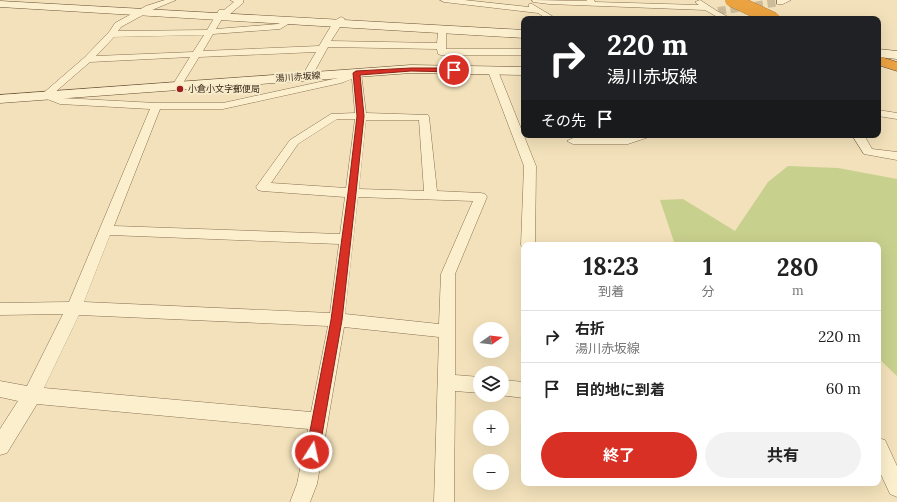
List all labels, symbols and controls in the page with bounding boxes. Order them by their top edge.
text: 220 m [607,27,688,63]
icon: right [541,32,593,84]
pin [437,53,471,87]
icon: arrive [443,59,465,81]
text: 湯川赤坂線 [607,65,697,88]
street label: 湯川赤坂線 [275,69,322,84]
place label: 小倉小文字郵便局 [188,83,260,94]
marker: 小倉小文字郵便局 [175,84,185,94]
icon: arrive [594,108,616,130]
text: その先 [541,111,586,130]
text: 18:23 [583,251,639,282]
text: 1 [703,251,713,282]
text: 280 [777,252,819,283]
text: m [792,282,804,299]
text: 到着 [598,283,624,300]
text: 分 [701,283,714,300]
text: 右折 [575,319,605,338]
north arrow [473,322,509,358]
map controls [473,322,509,490]
icon: right [541,326,563,348]
text: 220 m [818,327,861,346]
text: 湯川赤坂線 [575,340,640,357]
button: layers [473,366,509,402]
icon: arrive [541,378,563,400]
text: 60 m [826,379,861,398]
text: 目的地に到着 [575,380,665,399]
button: + [473,410,509,446]
position arrow [291,431,333,473]
button: 終了 [541,432,697,478]
button: 共有 [705,432,861,478]
button: − [473,454,509,490]

